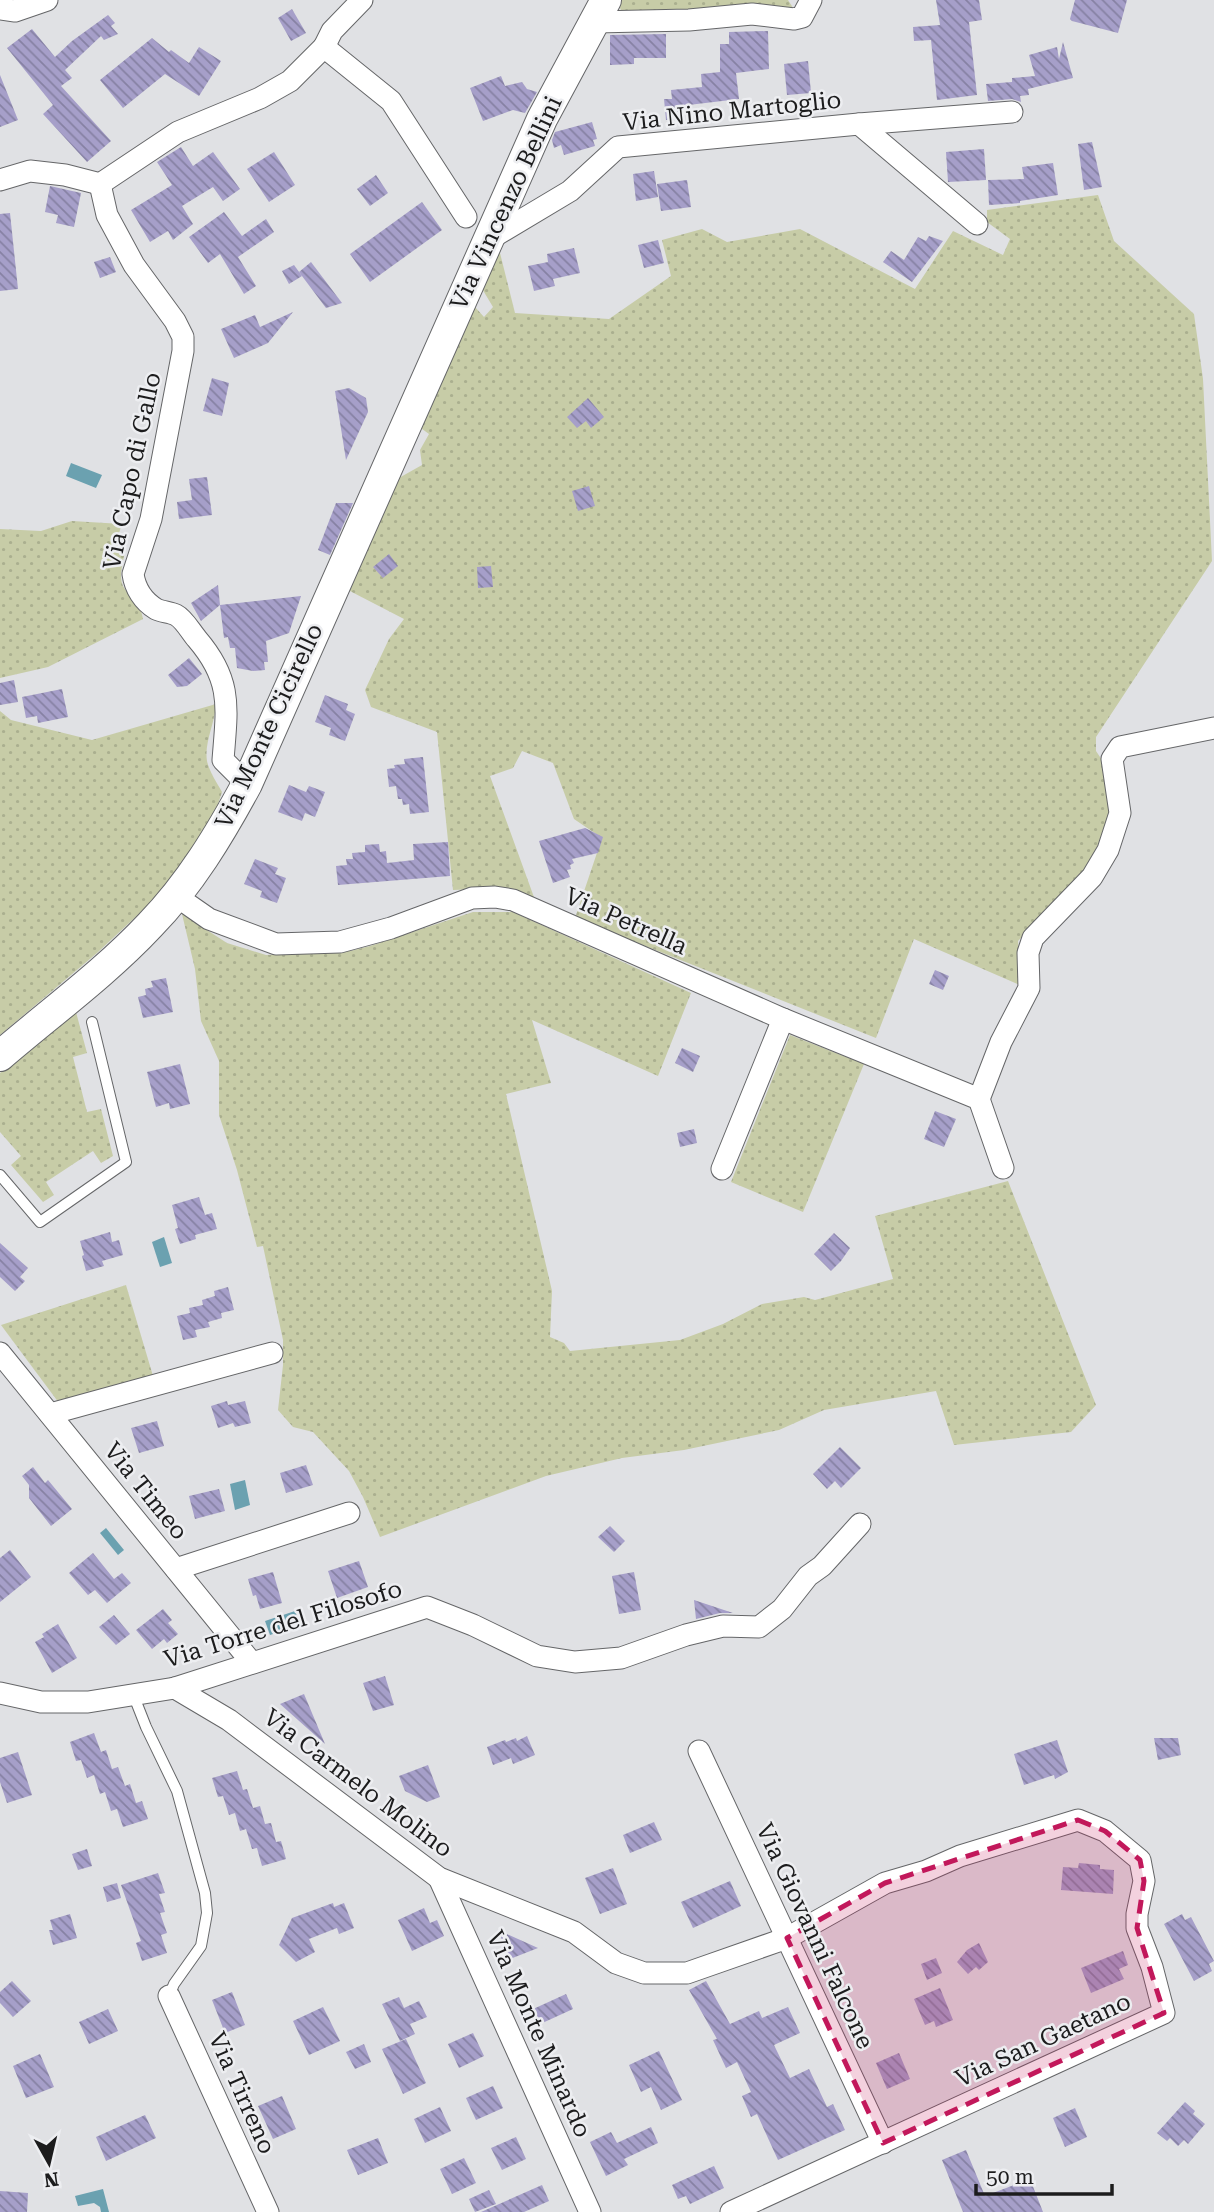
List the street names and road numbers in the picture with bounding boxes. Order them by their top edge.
street label: Via Nino Martoglio [621,86,843,136]
street label: Via Vincenzo Bellini [444,91,568,314]
street label: Via Capo di Gallo [97,370,167,572]
street label: Via Monte Cicirello [209,619,329,833]
street label: Via Petrella [560,882,692,960]
street label: Via Timeo [98,1437,194,1545]
street label: Via Torre del Filosofo [161,1574,405,1674]
street label: Via Carmelo Molino [258,1703,458,1863]
street label: Via Giovanni Falcone [750,1819,880,2053]
street label: Via Monte Minardo [481,1926,597,2142]
street label: Via San Gaetano [951,1987,1135,2093]
street label: Via Tirreno [203,2028,281,2158]

